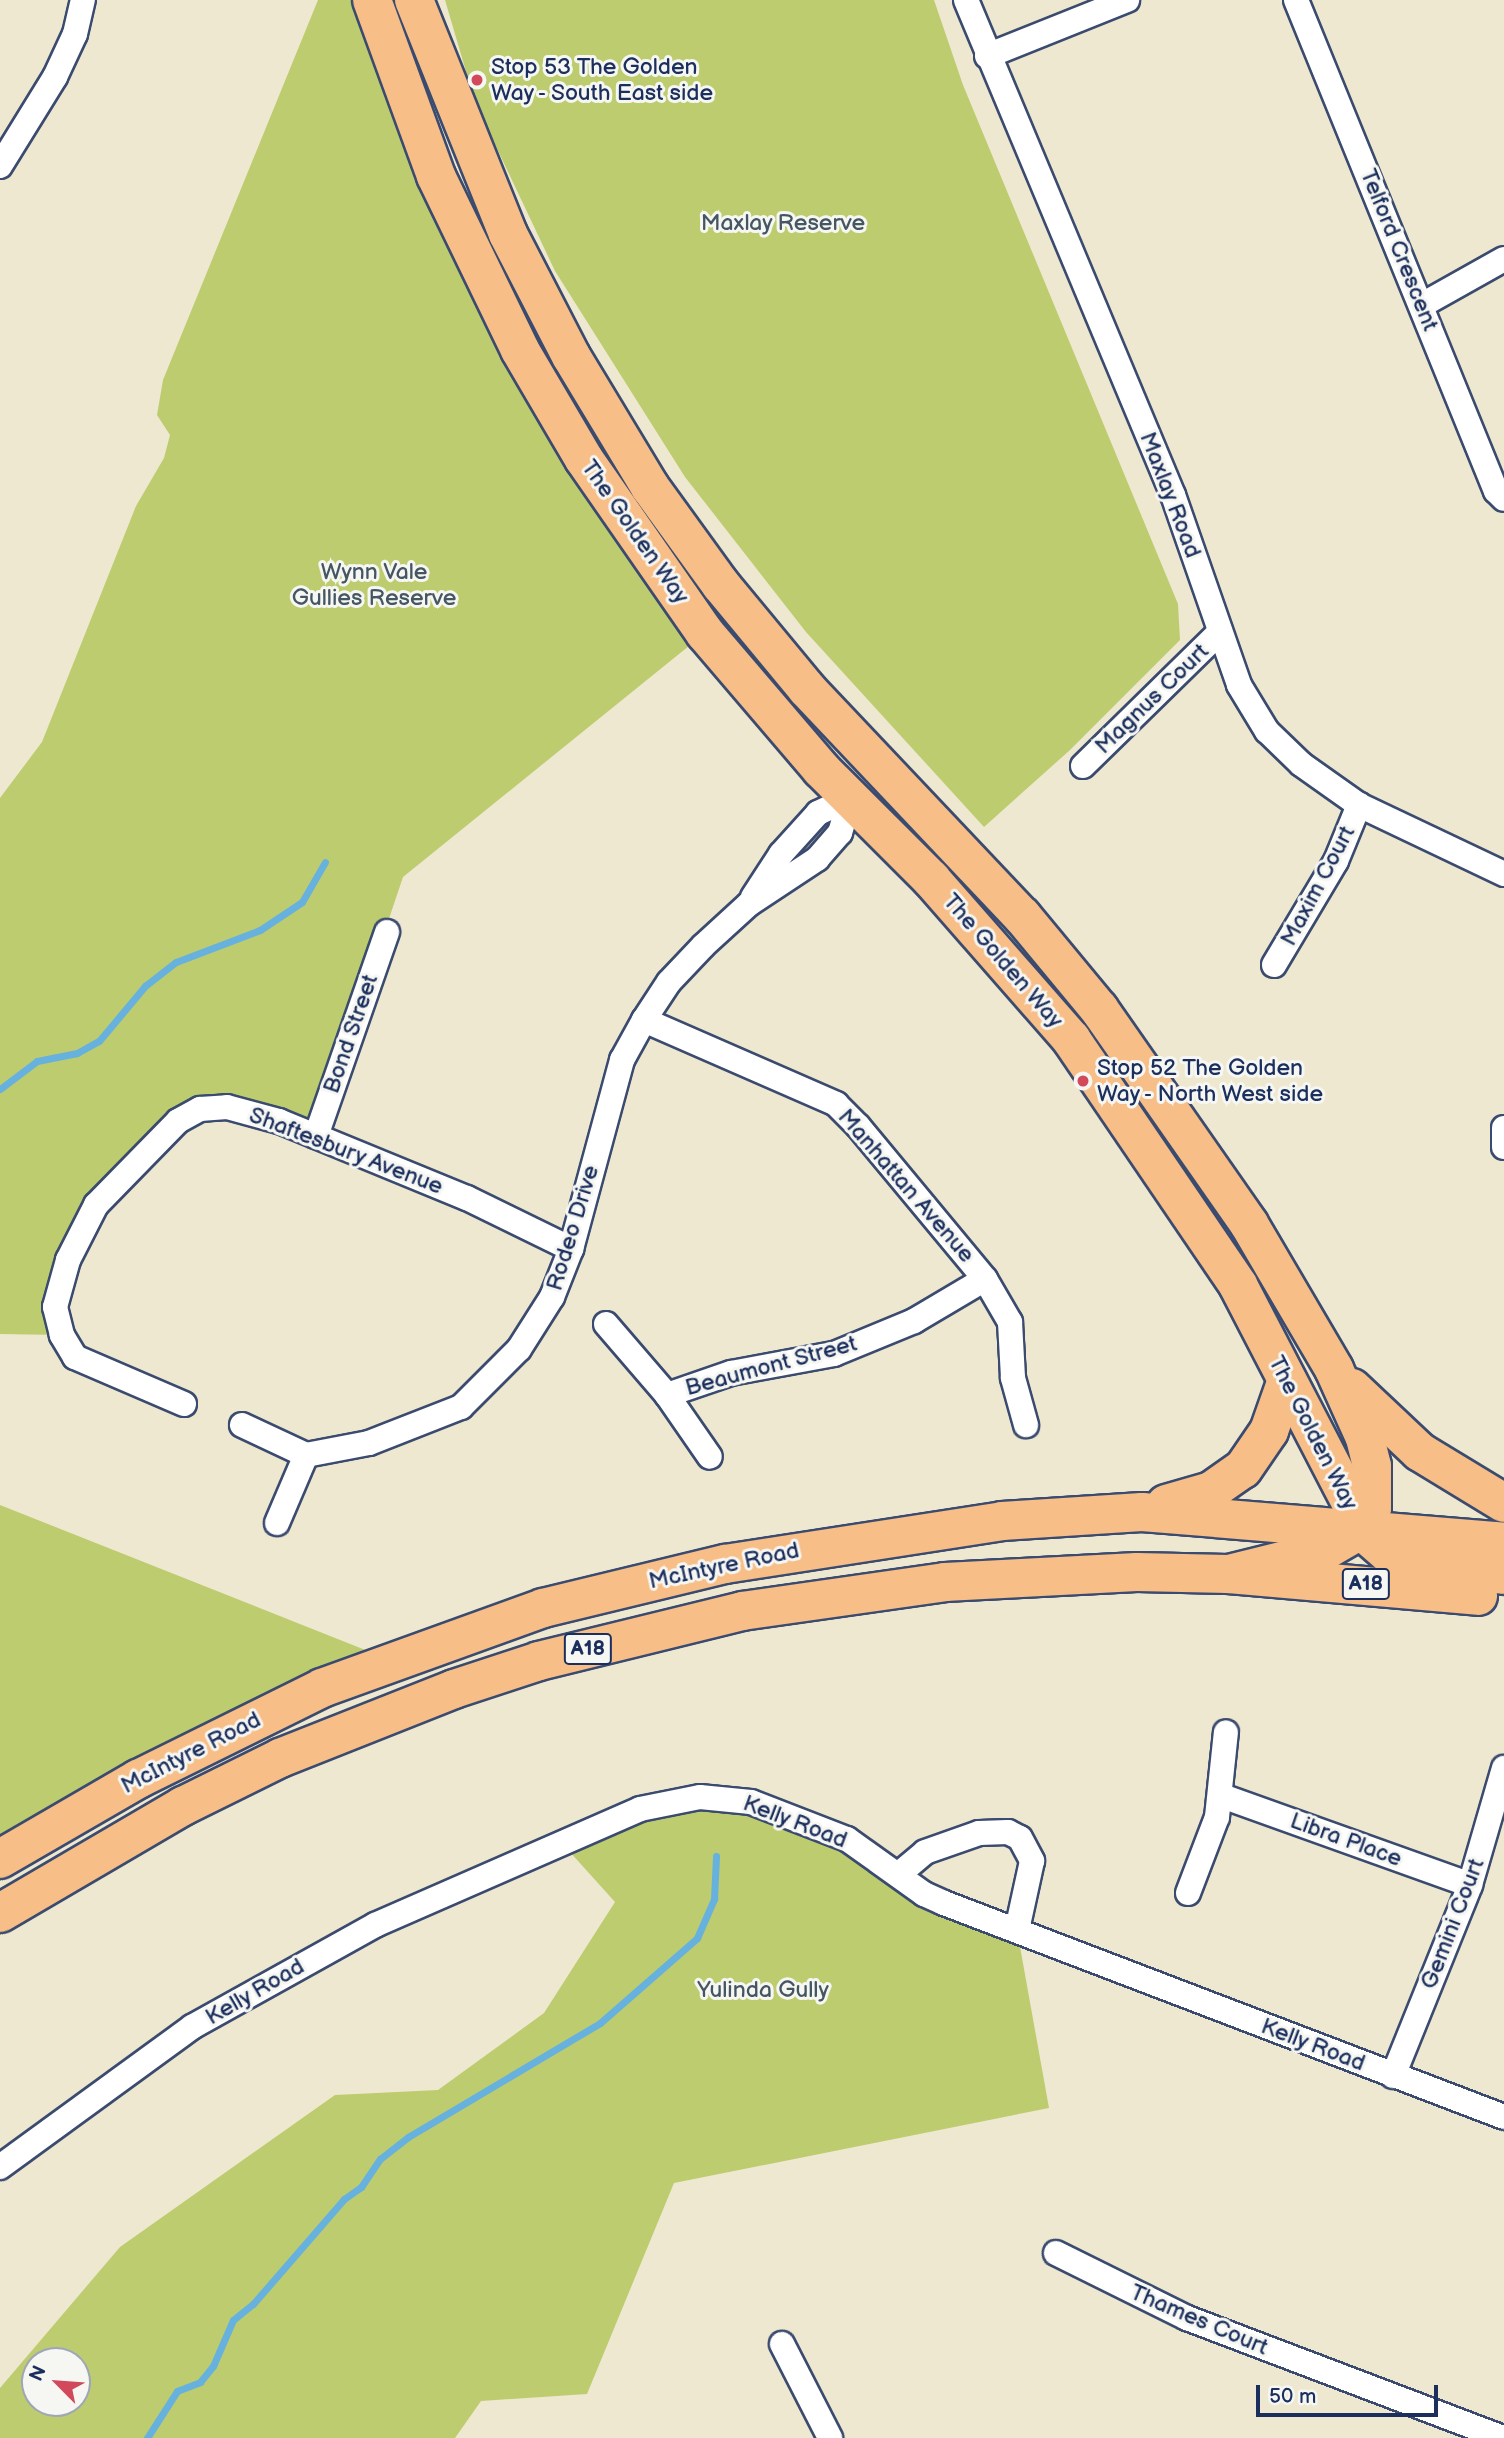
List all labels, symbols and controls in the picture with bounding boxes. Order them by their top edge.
place label: Stop 53 The Golden Way - South East side [491,53,717,107]
marker: Stop 53 The Golden Way - South East side [469,72,485,88]
street label: Telford Crescent [1354,165,1444,335]
park label: Maxlay Reserve [700,209,866,237]
street label: Maxlay Road [1133,428,1207,562]
street label: The Golden Way [575,454,695,610]
park label: Wynn Vale Gullies Reserve [292,558,456,612]
street label: Magnus Court [1090,638,1214,760]
street label: Maxim Court [1275,821,1361,951]
street label: The Golden Way [937,888,1069,1034]
street label: Bond Street [318,971,384,1097]
place label: Stop 52 The Golden Way - North West side [1097,1054,1327,1108]
marker: Stop 52 The Golden Way - North West side [1075,1073,1091,1089]
street label: Shaftesbury Avenue [244,1101,448,1201]
street label: Manhattan Avenue [832,1104,980,1268]
street label: Rodeo Drive [541,1162,605,1294]
street label: Beaumont Street [682,1330,860,1402]
street label: The Golden Way [1262,1351,1364,1515]
street label: McIntyre Road [646,1537,802,1595]
road number: A18 [1342,1566,1390,1602]
road number: A18 [564,1632,612,1666]
street label: McIntyre Road [117,1706,265,1800]
street label: Kelly Road [738,1789,852,1855]
street label: Libra Place [1286,1807,1406,1873]
street label: Gemini Court [1415,1855,1491,1993]
street label: Kelly Road [200,1952,310,2032]
park label: Yulinda Gully [697,1976,829,2004]
street label: Kelly Road [1256,2012,1370,2078]
street label: Thames Court [1126,2279,1272,2361]
north arrow [21,2347,91,2417]
text: N [25,2362,52,2385]
scale bar [1259,2372,1441,2416]
text: 50 m [1269,2384,1316,2409]

